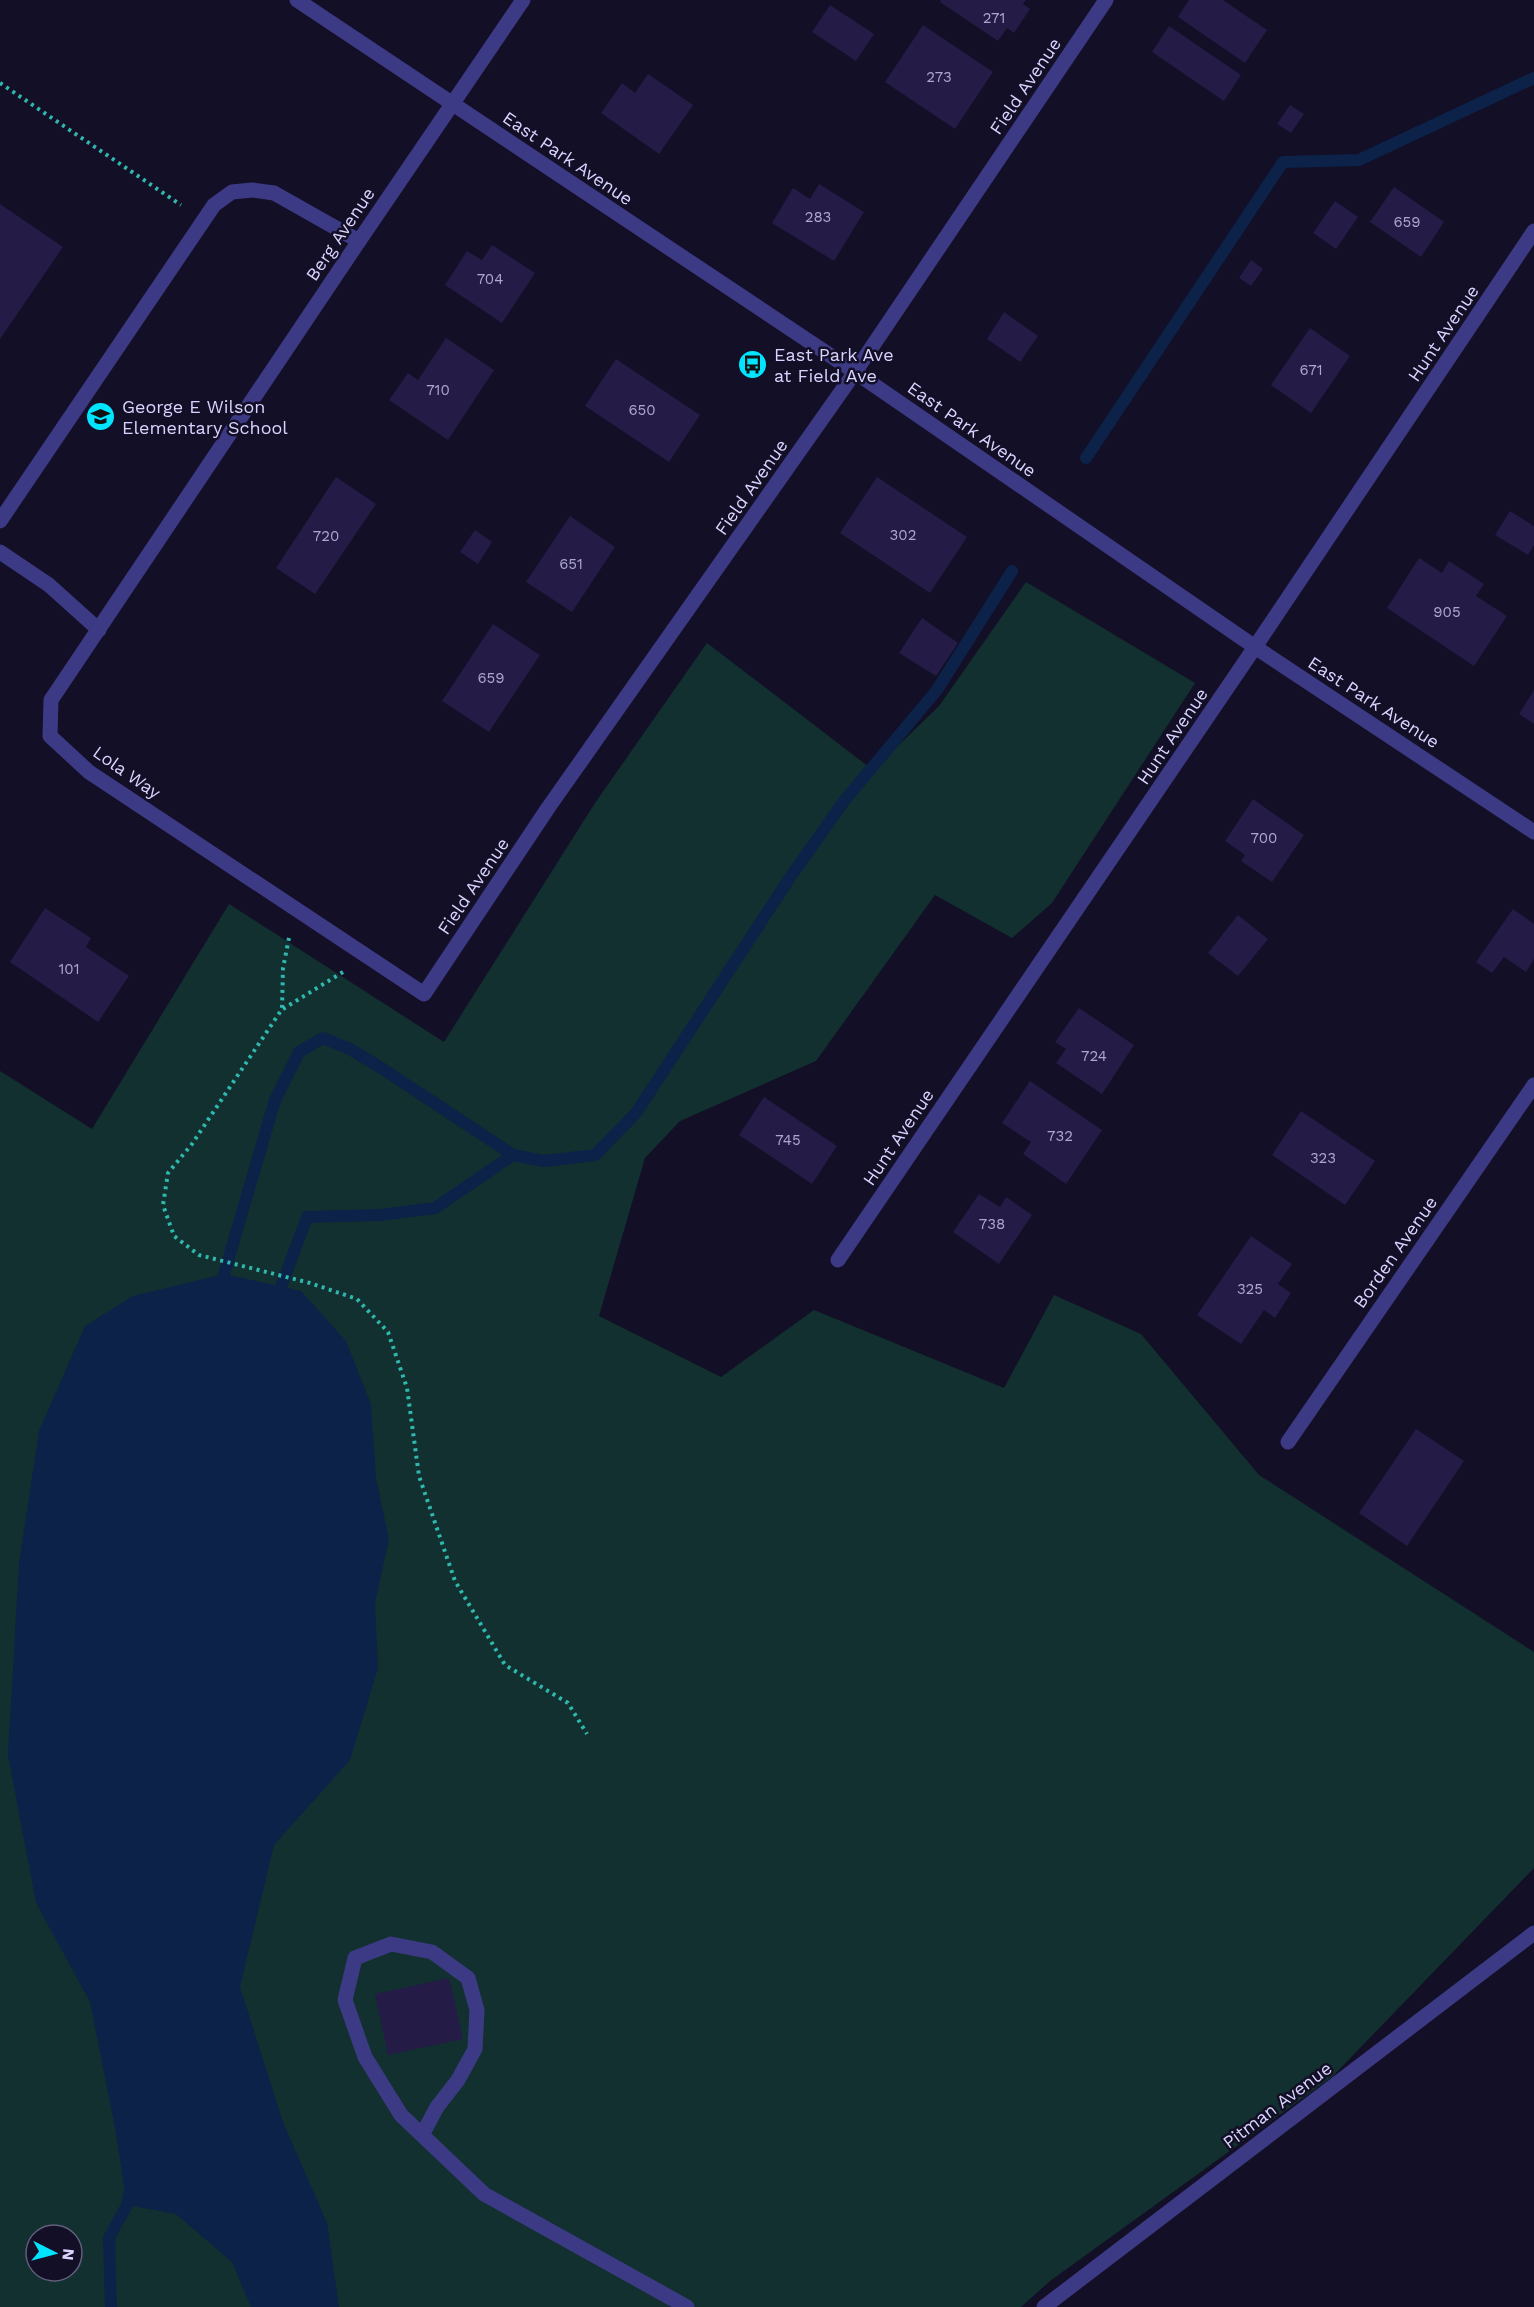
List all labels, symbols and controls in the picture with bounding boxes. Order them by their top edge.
house number: 271 [983,9,1005,27]
street label: Field Avenue [985,34,1065,138]
house number: 273 [926,68,952,86]
street label: East Park Avenue [499,107,637,209]
street label: Berg Avenue [301,183,379,285]
house number: 283 [805,208,831,226]
house number: 659 [1393,213,1421,231]
house number: 704 [477,270,503,288]
street label: Hunt Avenue [1403,281,1483,385]
place label: East Park Ave at Field Ave [774,344,894,386]
bus stop icon: East Park Ave at Field Ave [737,348,769,380]
house number: 671 [1299,361,1323,379]
street label: East Park Avenue [904,377,1040,481]
house number: 710 [426,381,450,399]
place label: George E Wilson Elementary School [122,396,288,438]
school or university icon: George E Wilson Elementary School [85,400,117,432]
house number: 650 [628,401,656,419]
street label: Field Avenue [710,435,792,539]
house number: 302 [890,526,916,544]
house number: 720 [313,527,339,545]
house number: 651 [559,555,583,573]
house number: 905 [1433,603,1461,621]
street label: East Park Avenue [1304,652,1444,752]
house number: 659 [477,669,505,687]
street label: Hunt Avenue [1132,684,1212,788]
street label: Lola Way [89,741,165,803]
house number: 700 [1251,829,1277,847]
street label: Field Avenue [433,834,513,938]
house number: 101 [58,960,80,978]
house number: 724 [1081,1047,1107,1065]
street label: Hunt Avenue [858,1085,938,1189]
house number: 732 [1047,1127,1073,1145]
house number: 745 [775,1131,801,1149]
house number: 323 [1310,1149,1336,1167]
street label: Borden Avenue [1349,1192,1441,1312]
house number: 738 [979,1215,1005,1233]
house number: 325 [1237,1280,1263,1298]
street label: Pitman Avenue [1218,2057,1336,2153]
north arrow [24,2223,84,2283]
text: N [58,2248,78,2261]

